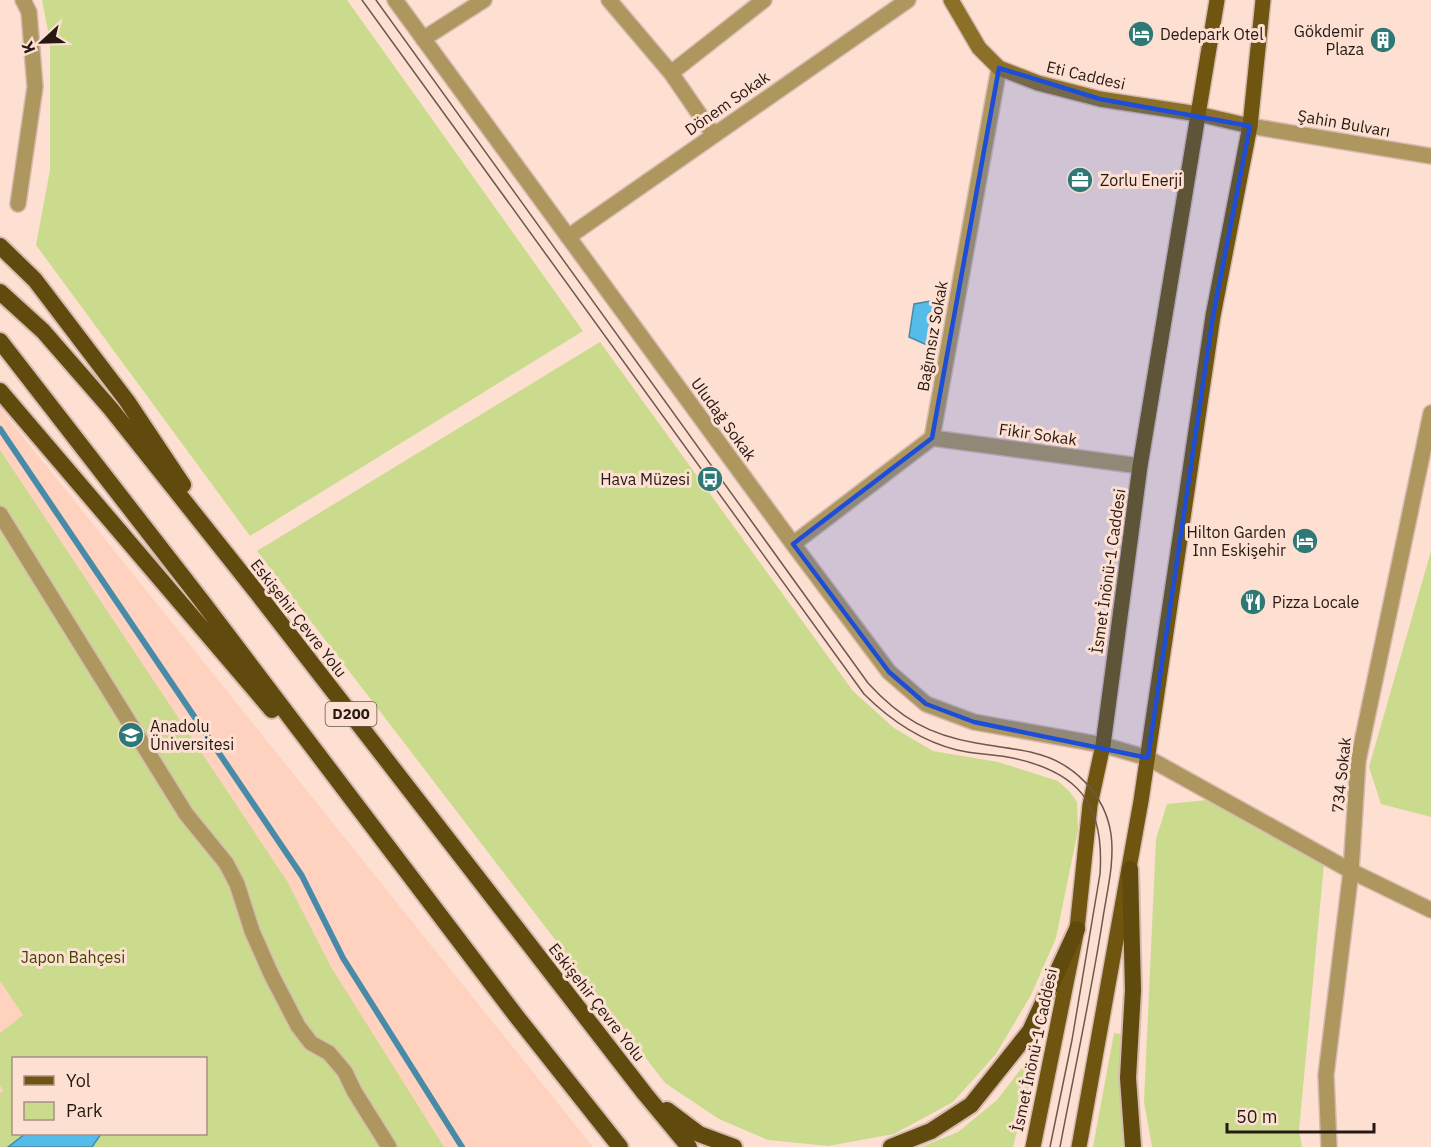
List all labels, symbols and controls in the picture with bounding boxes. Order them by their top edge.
north arrow [12,12,72,72]
hotel icon: Dedepark Otel [1126,19,1156,49]
place label: Gökdemir Plaza [1294,21,1364,59]
place label: Dedepark Otel [1160,24,1264,44]
building icon: Gökdemir Plaza [1368,25,1398,55]
text: K [17,39,39,57]
street label: Eti Caddesi [1045,56,1127,94]
street label: Dönem Sokak [681,66,774,140]
street label: Şahin Bulvarı [1296,105,1392,141]
office icon: Zorlu Enerji [1065,165,1095,195]
place label: Zorlu Enerji [1100,170,1182,190]
street label: Bağımsız Sokak [912,279,952,393]
street label: Uludağ Sokak [687,373,761,465]
street label: Fikir Sokak [998,419,1079,449]
bus stop icon: Hava Müzesi [695,464,725,494]
place label: Hava Müzesi [600,469,690,489]
street label: İsmet İnönü-1 Caddesi [1087,487,1129,655]
place label: Hilton Garden Inn Eskişehir [1186,522,1286,560]
hotel icon: Hilton Garden Inn Eskişehir [1290,526,1320,556]
street label: Eskişehir Çevre Yolu [247,555,351,681]
restaurant icon: Pizza Locale [1238,587,1268,617]
place label: Pizza Locale [1272,592,1360,612]
road number: D200 [326,702,376,726]
place label: Anadolu Üniversitesi [150,716,234,754]
school or university icon: Anadolu Üniversitesi [116,720,146,750]
street label: 734 Sokak [1327,736,1355,814]
street label: Eskişehir Çevre Yolu [545,939,649,1065]
park label: Japon Bahçesi [21,947,125,967]
street label: İsmet İnönü-1 Caddesi [1007,967,1061,1133]
legend [12,1057,207,1135]
text: Yol [66,1069,91,1092]
scale bar [1227,1096,1374,1134]
text: Park [66,1099,103,1122]
text: 50 m [1236,1105,1278,1128]

